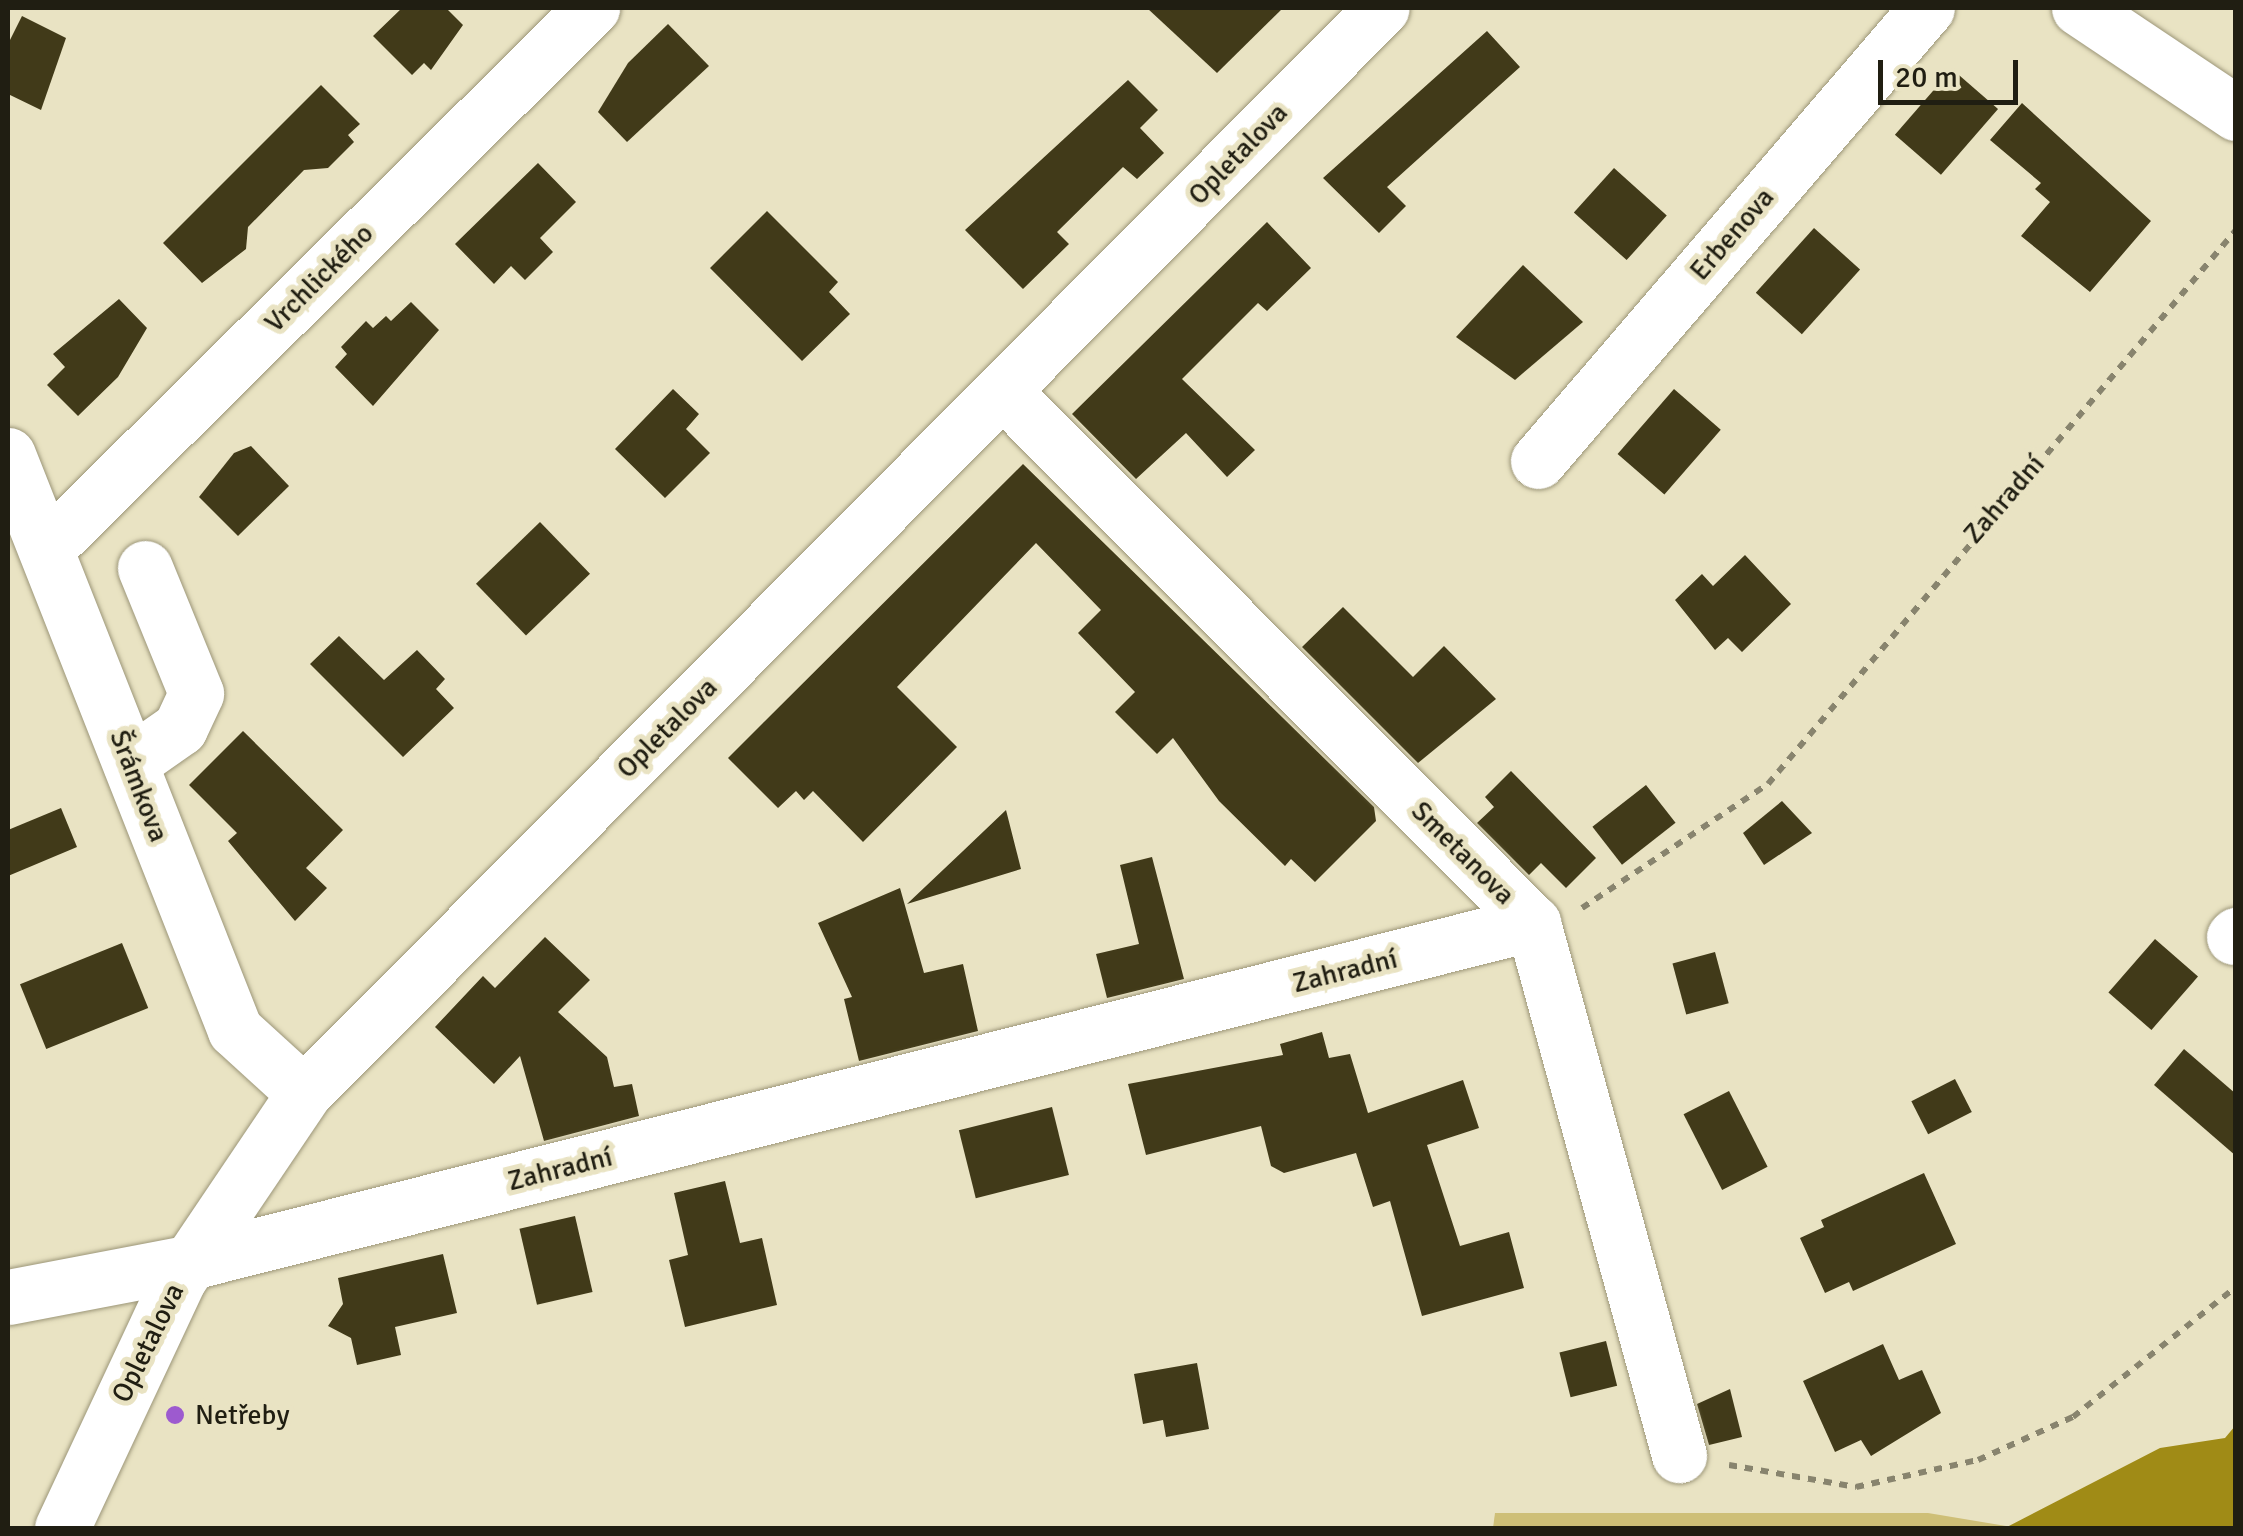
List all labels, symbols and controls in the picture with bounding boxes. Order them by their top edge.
scale bar [1883,40,2023,102]
text: 20 m [1895,59,1958,96]
street label: Opletalova [1181,96,1295,212]
street label: Erbenova [1683,181,1781,287]
street label: Vrchlického [258,217,380,339]
street label: Zahradní [1956,448,2052,550]
street label: Opletalova [610,671,724,785]
street label: Šrámkova [102,725,176,847]
street label: Smetanova [1404,794,1522,912]
street label: Zahradní [1289,942,1401,1000]
street label: Zahradní [504,1140,616,1198]
street label: Opletalova [105,1278,191,1408]
place label: Netřeby [195,1398,289,1432]
marker: Netřeby [164,1404,186,1426]

